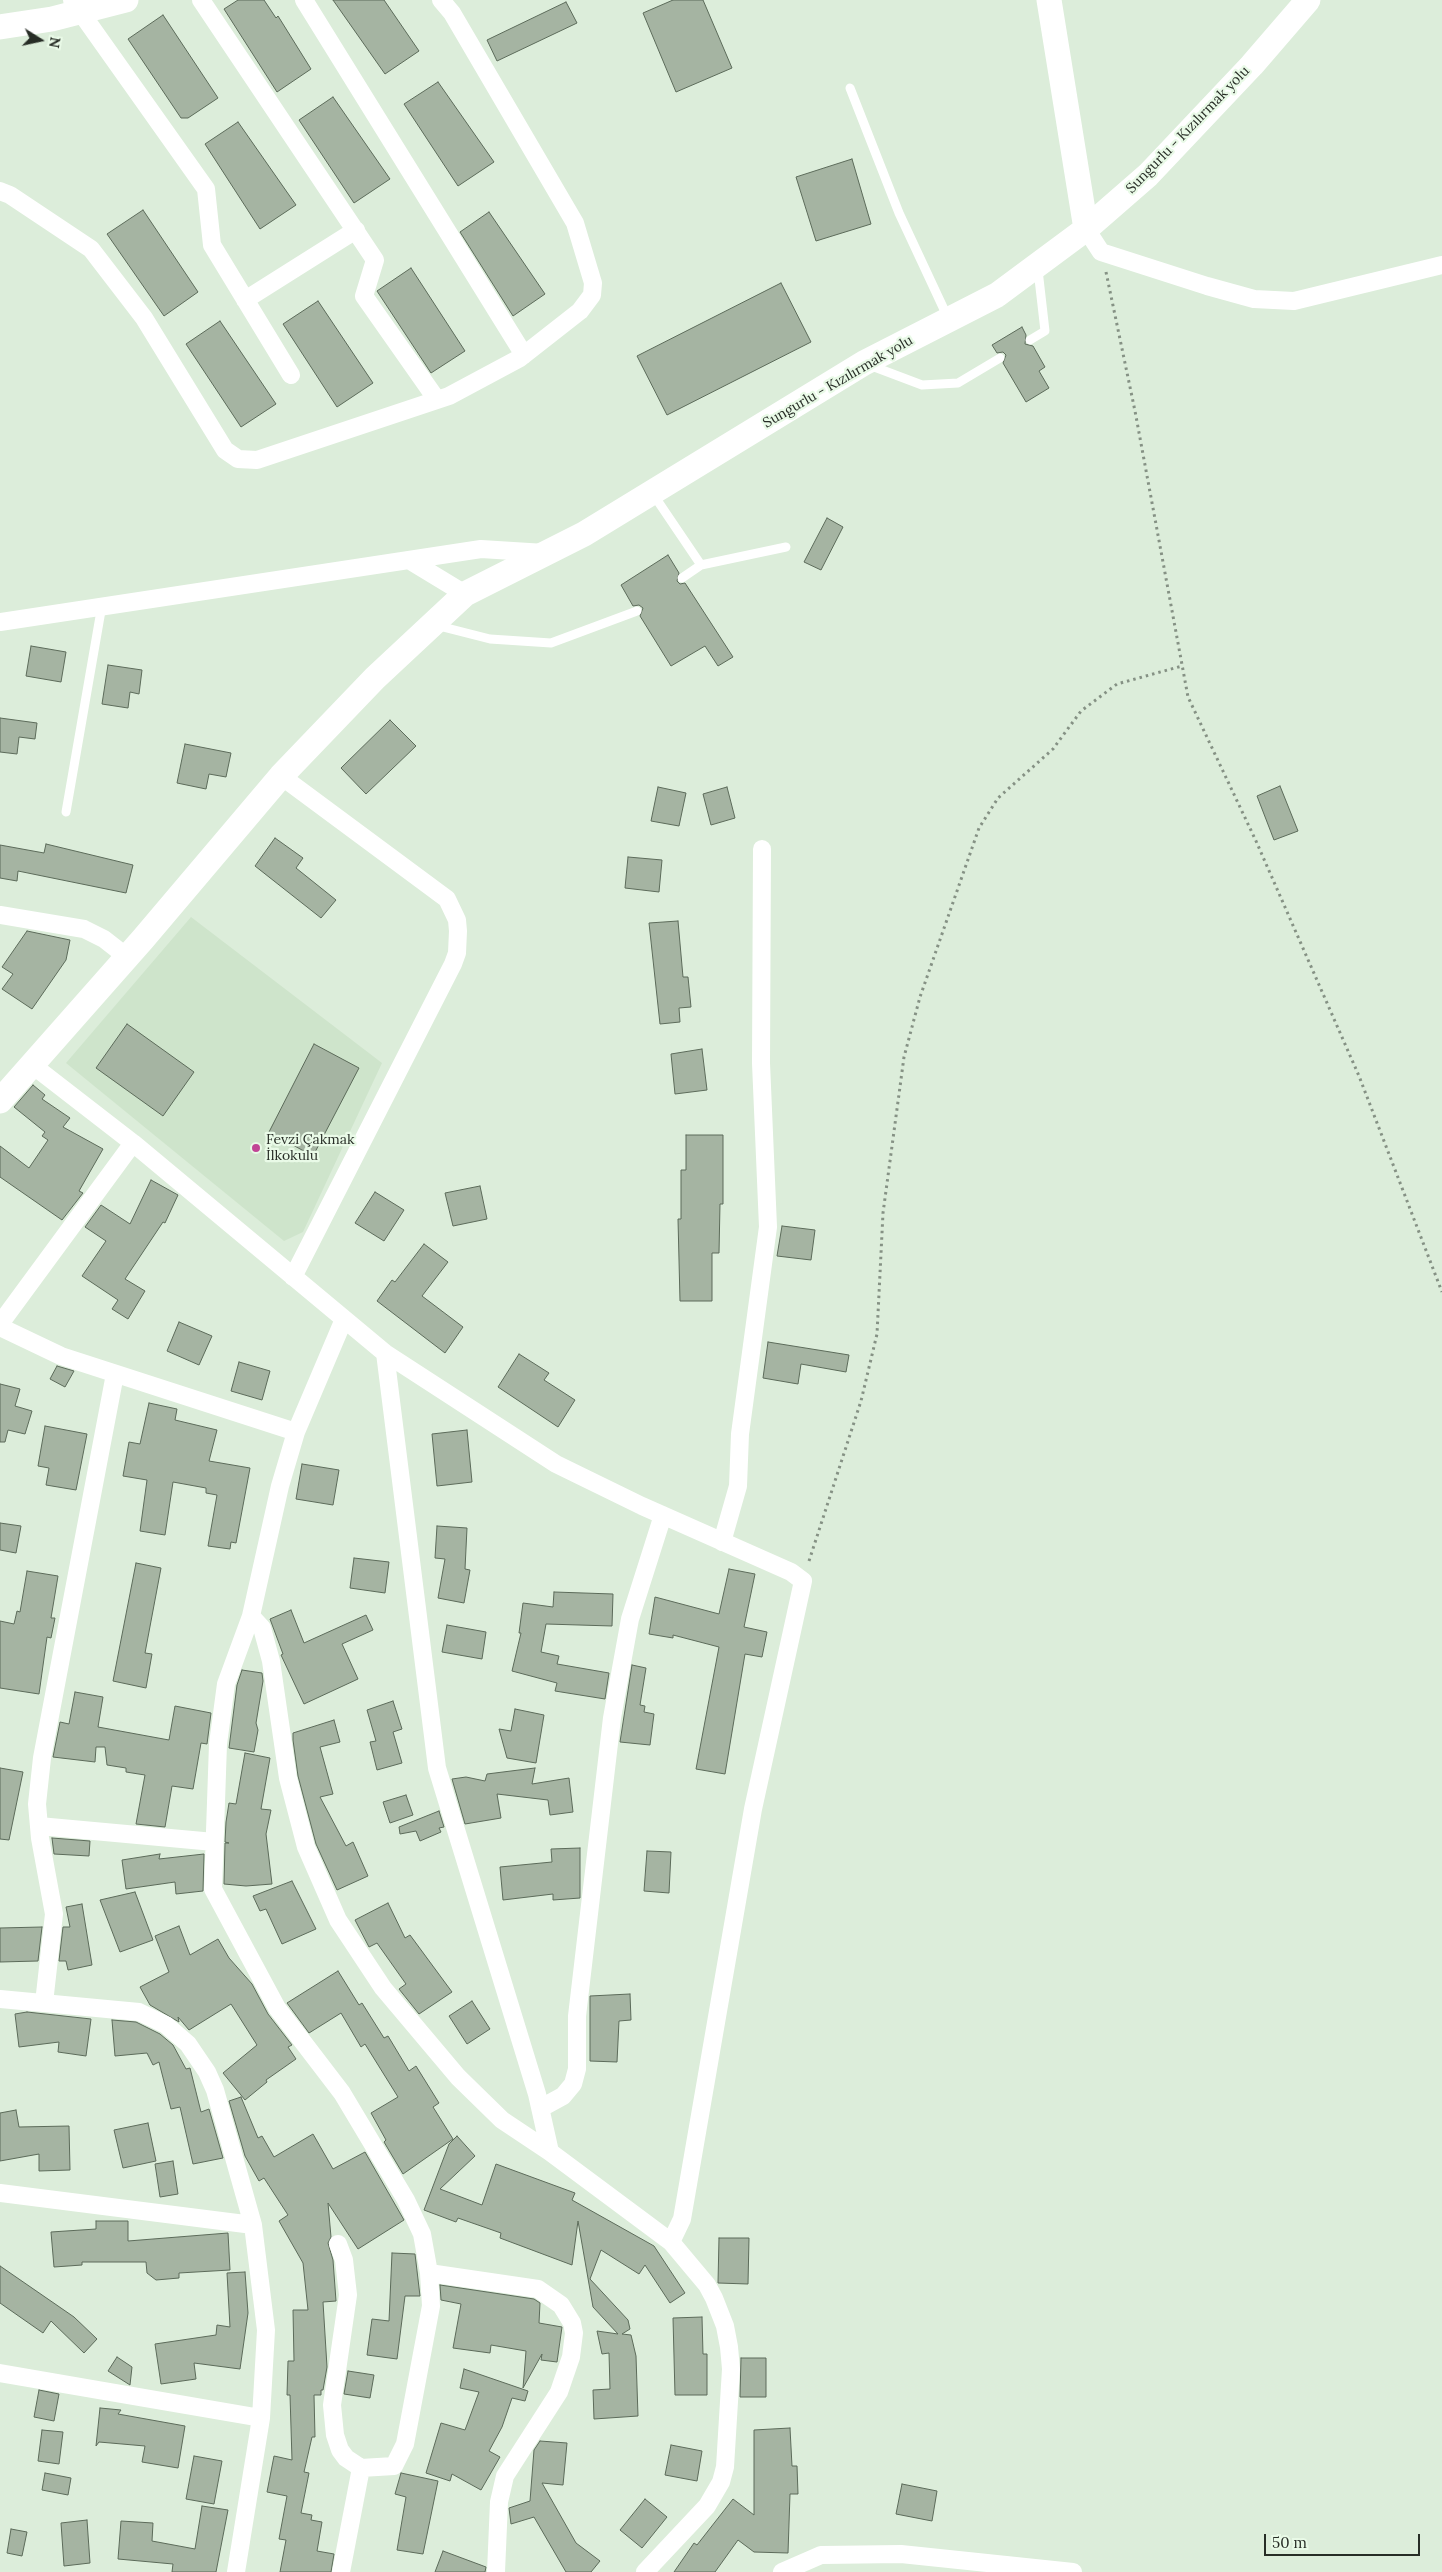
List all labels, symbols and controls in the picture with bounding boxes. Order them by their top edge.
north arrow [15,15,65,65]
text: N [45,36,65,49]
street label: Sungurlu - Kızılırmak yolu [1123,63,1253,197]
street label: Sungurlu - Kızılırmak yolu [760,332,916,432]
place label: Fevzi Çakmak İlkokulu [266,1132,355,1164]
marker: Fevzi Çakmak İlkokulu [250,1142,262,1154]
scale bar [1267,2524,1423,2556]
text: 50 m [1272,2533,1307,2552]

